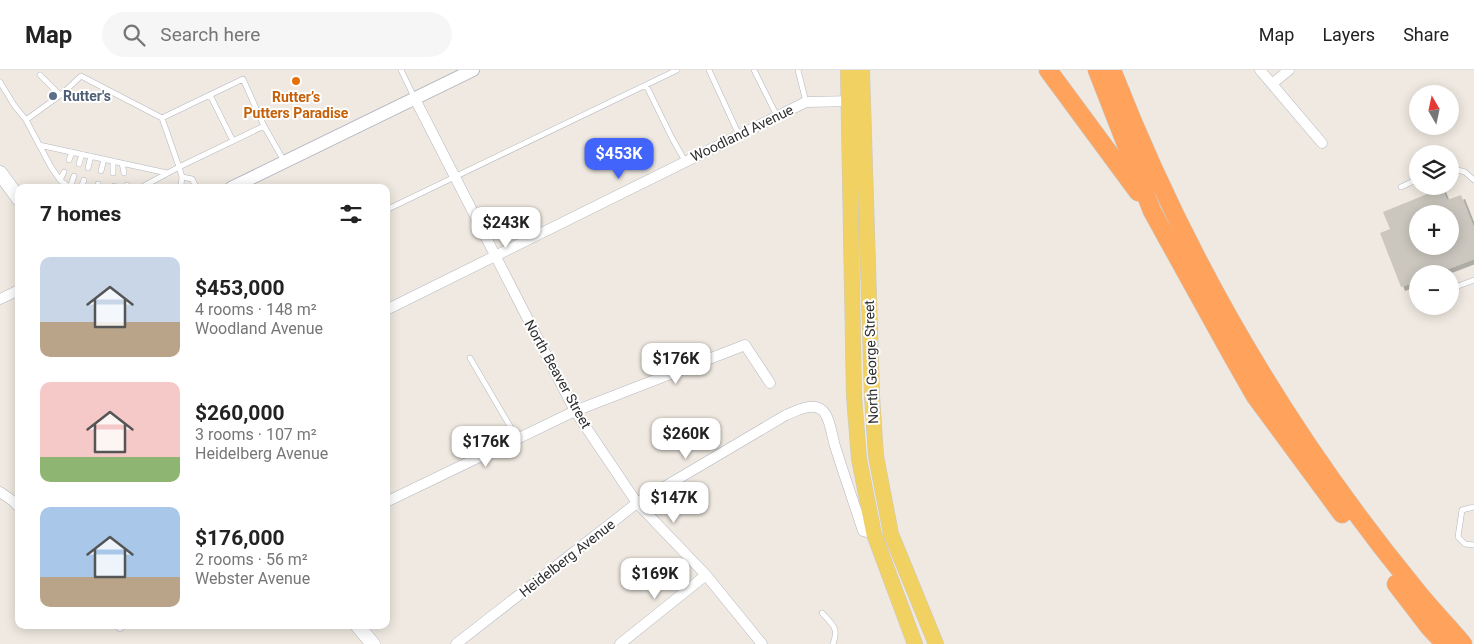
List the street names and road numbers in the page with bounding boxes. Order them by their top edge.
street label: Woodland Avenue [688,101,796,165]
street label: North George Street [861,299,881,424]
street label: North Beaver Street [521,317,595,431]
street label: Heidelberg Avenue [516,516,618,600]

